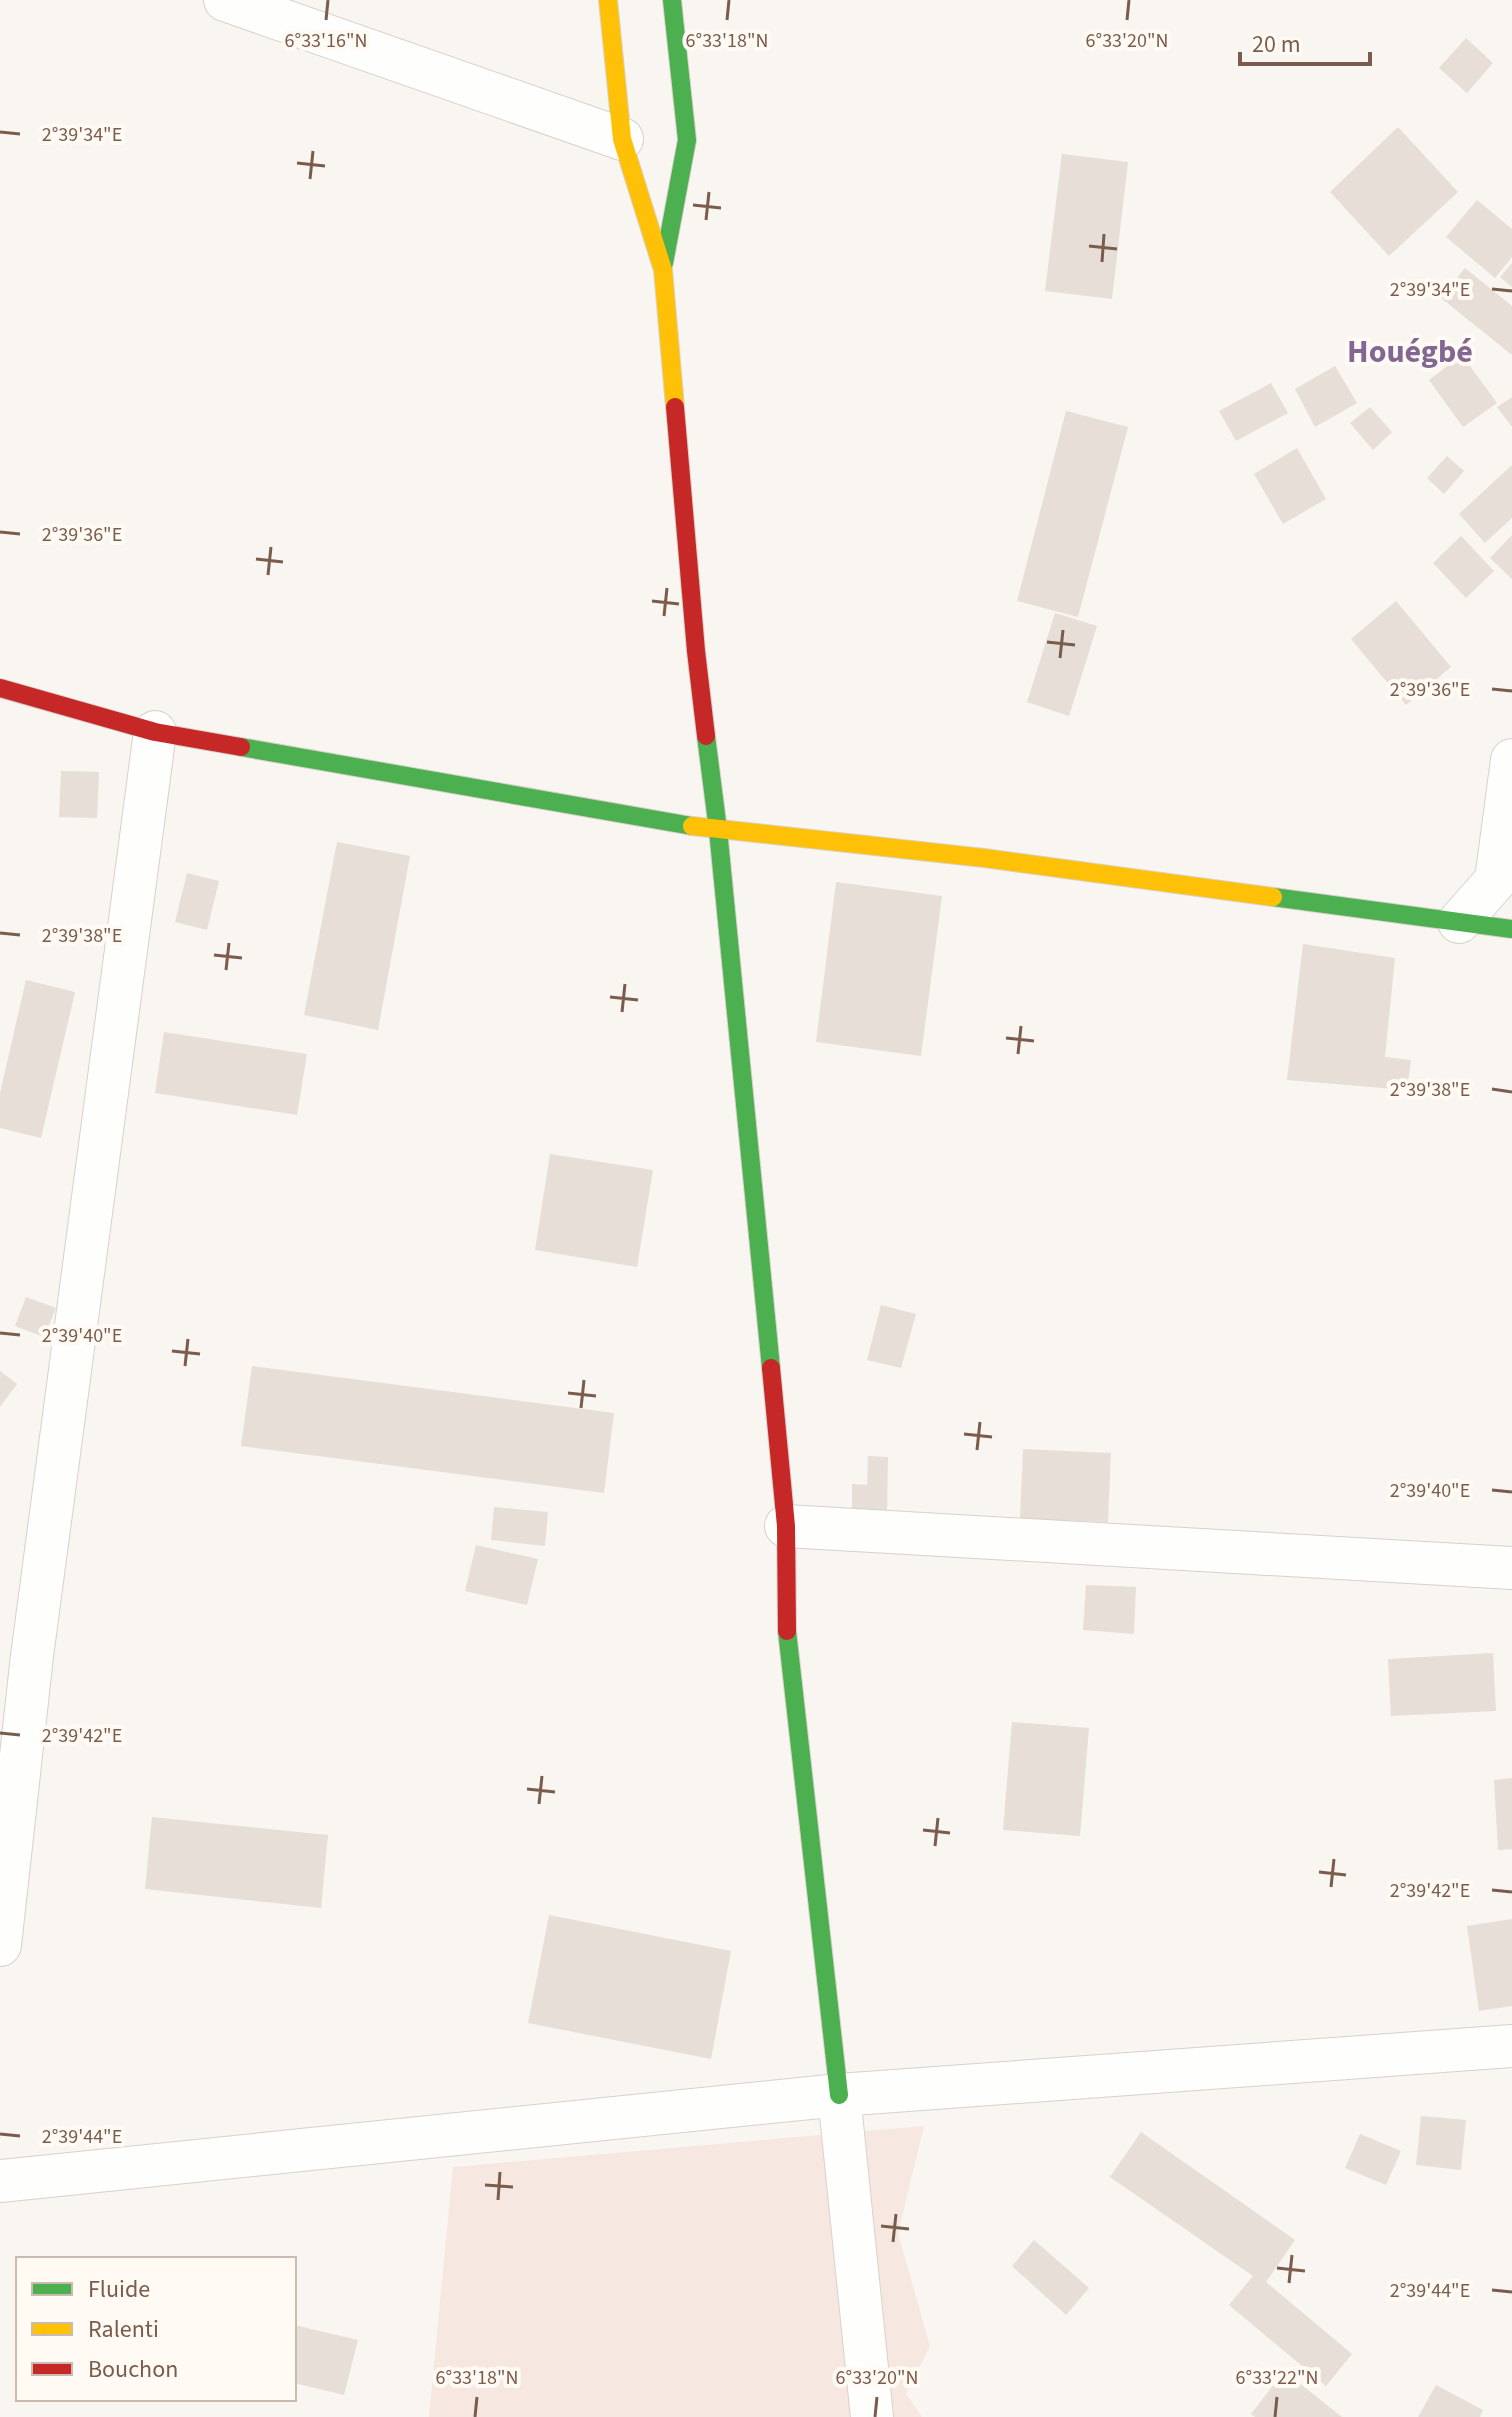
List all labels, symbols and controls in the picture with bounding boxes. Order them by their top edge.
scale bar [1240,16,1370,66]
text: 6°33'16"N [285,27,367,55]
text: 6°33'18"N [686,27,768,55]
text: 6°33'20"N [1086,27,1168,55]
text: 20 m [1252,27,1301,62]
text: 2°39'34"E [42,121,122,149]
text: 2°39'34"E [1390,276,1470,304]
district label: Houégbé [1347,329,1473,375]
text: 2°39'36"E [42,521,122,549]
text: 2°39'36"E [1390,676,1470,704]
text: 2°39'38"E [42,922,122,950]
text: 2°39'38"E [1390,1076,1470,1104]
text: 2°39'40"E [42,1322,122,1350]
text: 2°39'40"E [1390,1477,1470,1505]
text: 2°39'42"E [42,1722,122,1750]
text: 2°39'42"E [1390,1877,1470,1905]
text: 2°39'44"E [42,2123,122,2151]
legend [16,2257,296,2401]
text: Fluide [88,2272,150,2307]
text: 2°39'44"E [1390,2277,1470,2305]
text: Ralenti [88,2312,159,2347]
text: Bouchon [88,2352,178,2387]
text: 6°33'18"N [436,2364,518,2392]
text: 6°33'20"N [836,2364,918,2392]
text: 6°33'22"N [1236,2364,1318,2392]

